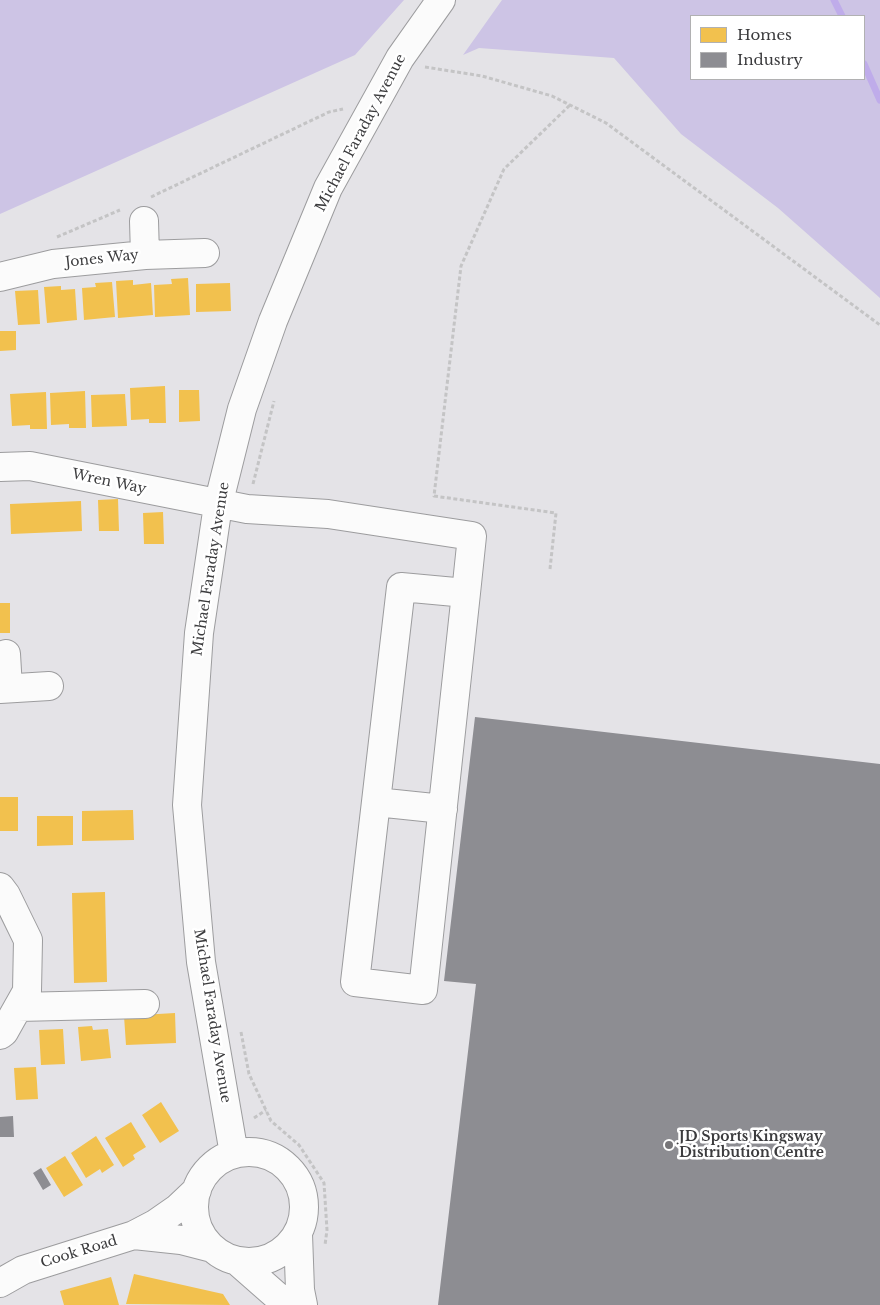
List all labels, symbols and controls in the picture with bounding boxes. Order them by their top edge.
legend [690,15,865,80]
text: Homes [737,25,792,44]
text: Industry [737,50,803,69]
street label: Michael Faraday Avenue [312,51,410,215]
street label: Jones Way [64,247,140,271]
street label: Wren Way [70,466,148,498]
street label: Michael Faraday Avenue [189,481,233,657]
street label: Michael Faraday Avenue [190,928,234,1104]
place label: JD Sports Kingsway Distribution Centre [679,1129,824,1162]
marker: JD Sports Kingsway Distribution Centre [663,1139,675,1151]
street label: Cook Road [39,1232,119,1272]

